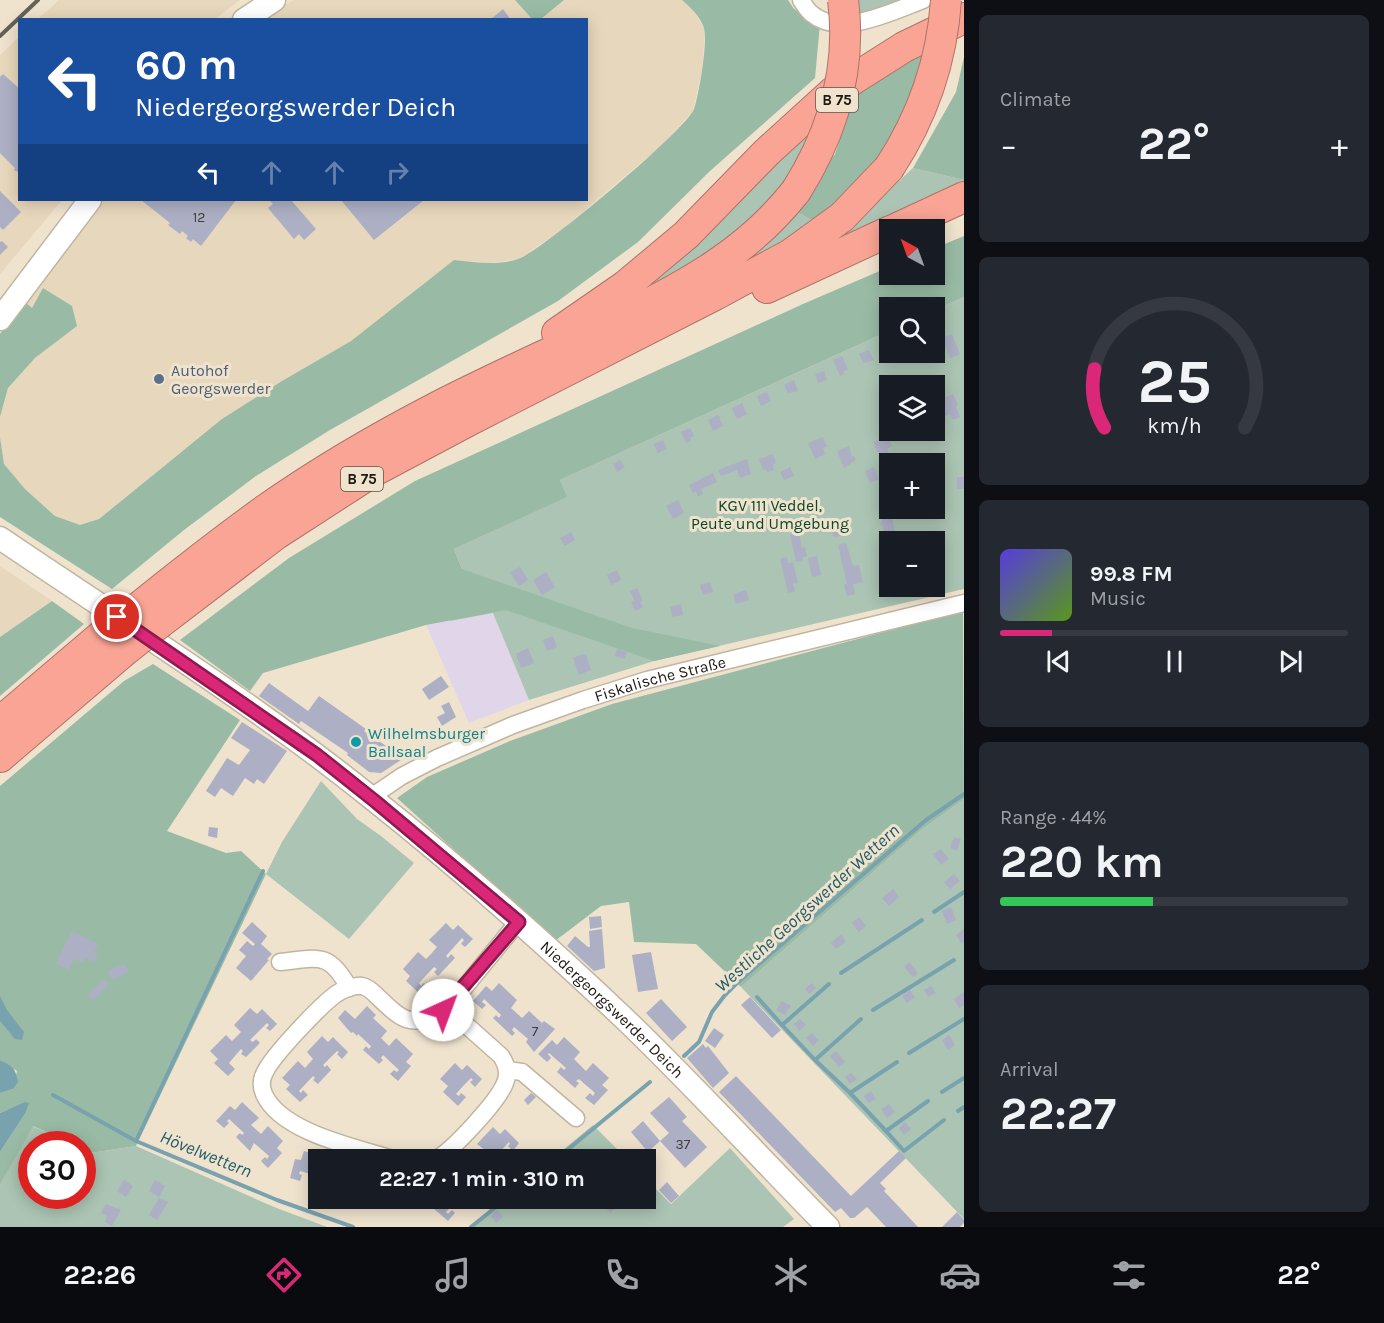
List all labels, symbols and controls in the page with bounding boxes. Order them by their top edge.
text: 60 m [135,40,238,90]
icon: left [36,42,114,120]
road number: B 75 [816,88,858,112]
text: Climate [1000,88,1071,111]
text: Niedergeorgswerder Deich [135,91,456,123]
text: 22° [1138,118,1210,170]
text: − [1000,126,1017,164]
text: + [1331,126,1348,164]
icon: left [192,156,225,189]
icon: ahead [255,156,288,189]
icon: ahead [318,156,351,189]
icon: right [381,156,414,189]
house number: 12 [193,209,205,226]
north arrow [879,219,945,285]
map controls [879,219,945,597]
button: search [879,297,945,363]
text: 25 [1137,345,1211,418]
place label: Autohof Georgswerder [171,361,271,398]
marker: Autohof Georgswerder [152,372,166,386]
button: layers [879,375,945,441]
text: km/h [1147,414,1201,439]
button: + [879,453,945,519]
road number: B 75 [341,467,383,491]
park label: KGV 111 Veddel, Peute und Umgebung [691,496,849,533]
button: − [879,531,945,597]
text: 99.8 FM [1090,561,1173,587]
text: Music [1090,587,1146,610]
pin [91,591,142,642]
icon: arrive [100,600,133,633]
icon: previous [1042,645,1075,678]
icon: pause [1158,645,1191,678]
icon: next [1274,645,1307,678]
street label: Fiskalische Straße [592,652,728,705]
place label: Wilhelmsburger Ballsaal [368,724,485,761]
marker: Wilhelmsburger Ballsaal [349,735,363,749]
text: Range · 44% [1000,806,1107,829]
water label: Westliche Georgswerder Wettern [710,819,904,997]
text: 220 km [1000,836,1164,888]
street label: Niedergeorgswerder Deich [537,937,688,1082]
position arrow [411,978,475,1042]
house number: 7 [532,1023,539,1040]
text: Arrival [1000,1058,1059,1081]
text: 22:27 [1000,1088,1116,1140]
water label: Hövelwettern [157,1126,255,1182]
speed limit sign: 30 [18,1131,96,1209]
house number: 37 [676,1136,691,1153]
text: 22:27 · 1 min · 310 m [379,1166,585,1192]
icon: directions [263,1254,305,1296]
icon: music [432,1254,474,1296]
icon: phone [601,1254,643,1296]
icon: climate [770,1254,812,1296]
icon: car [939,1254,981,1296]
icon: filters [1108,1254,1150,1296]
text: 22:26 [64,1259,136,1291]
text: 22° [1277,1259,1320,1291]

